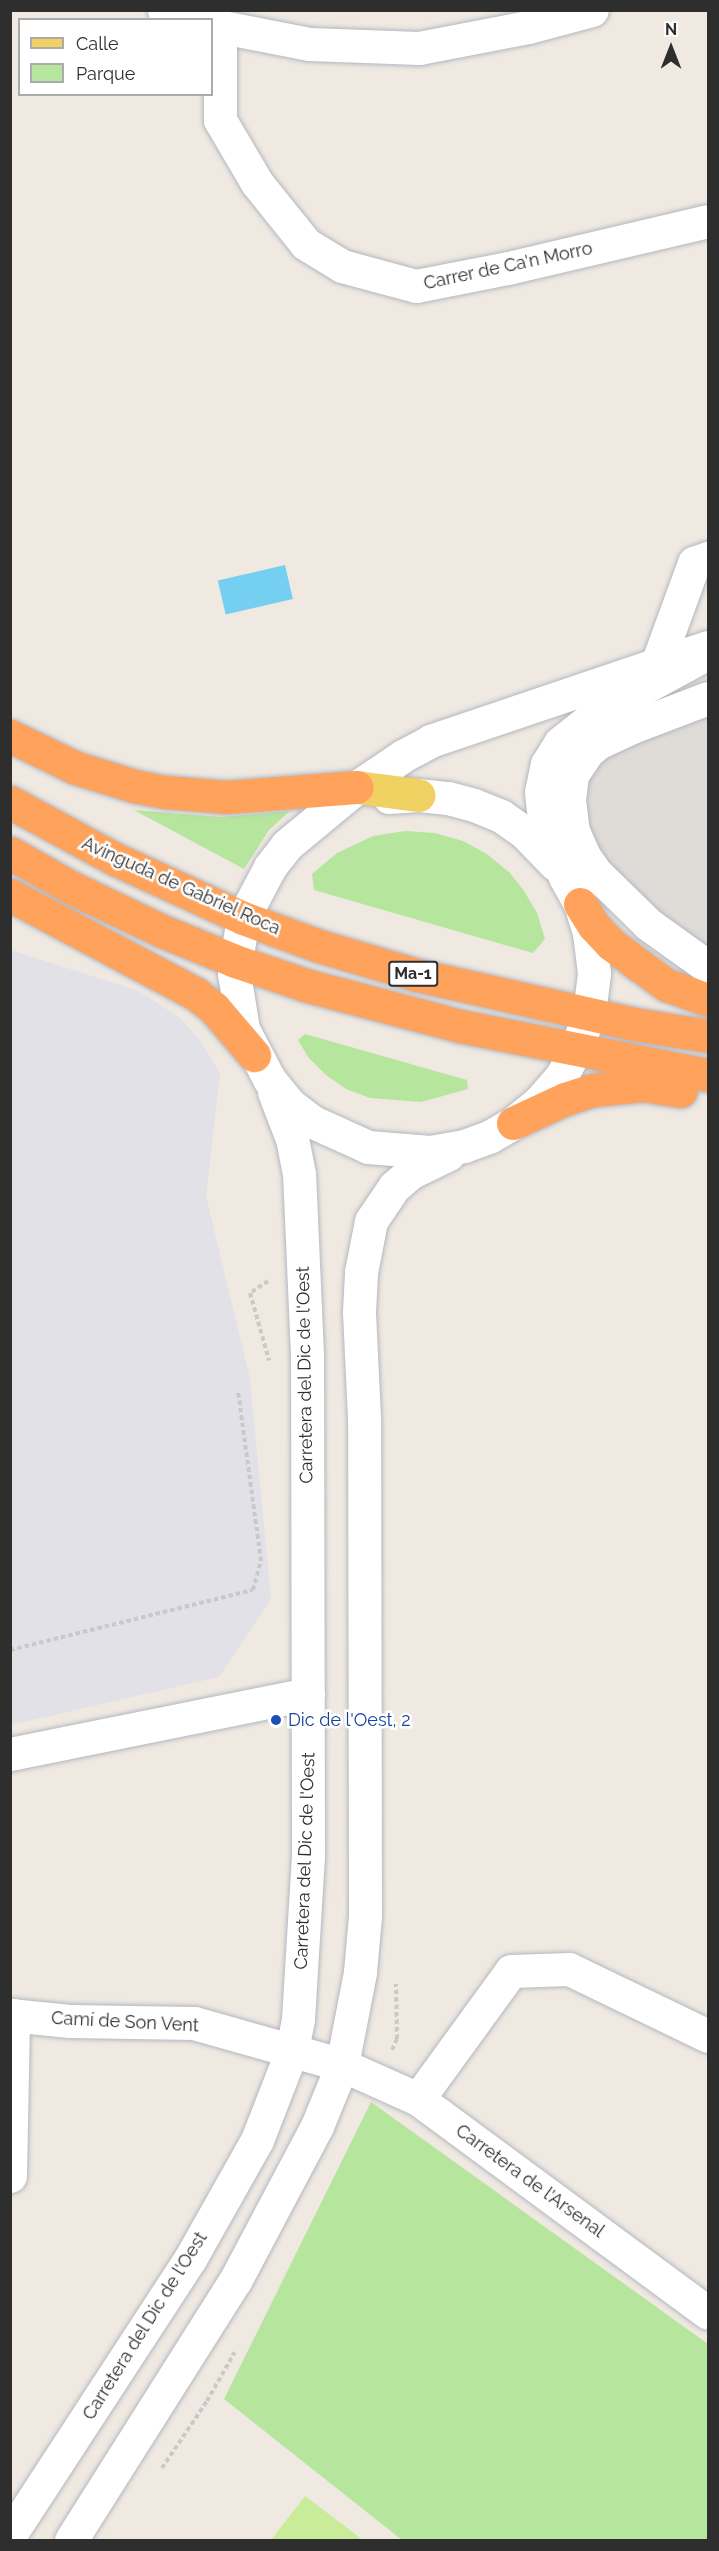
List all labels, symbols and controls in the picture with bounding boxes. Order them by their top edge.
legend [18,18,213,96]
north arrow [641,18,701,78]
text: N [665,20,677,39]
text: Calle [76,33,119,54]
text: Parque [76,63,135,84]
street label: Carrer de Ca'n Morro [422,238,594,294]
street label: Avinguda de Gabriel Roca [78,832,284,940]
road number: Ma-1 [388,961,438,987]
street label: Carretera del Dic de l'Oest [292,1266,318,1484]
place label: Dic de l'Oest, 2 [288,1709,411,1731]
marker: Dic de l'Oest, 2 [269,1713,283,1727]
street label: Carretera del Dic de l'Oest [290,1752,320,1970]
street label: Camí de Son Vent [50,2007,200,2037]
street label: Carretera de l'Arsenal [451,2120,609,2242]
street label: Carretera del Dic de l'Oest [78,2228,212,2424]

